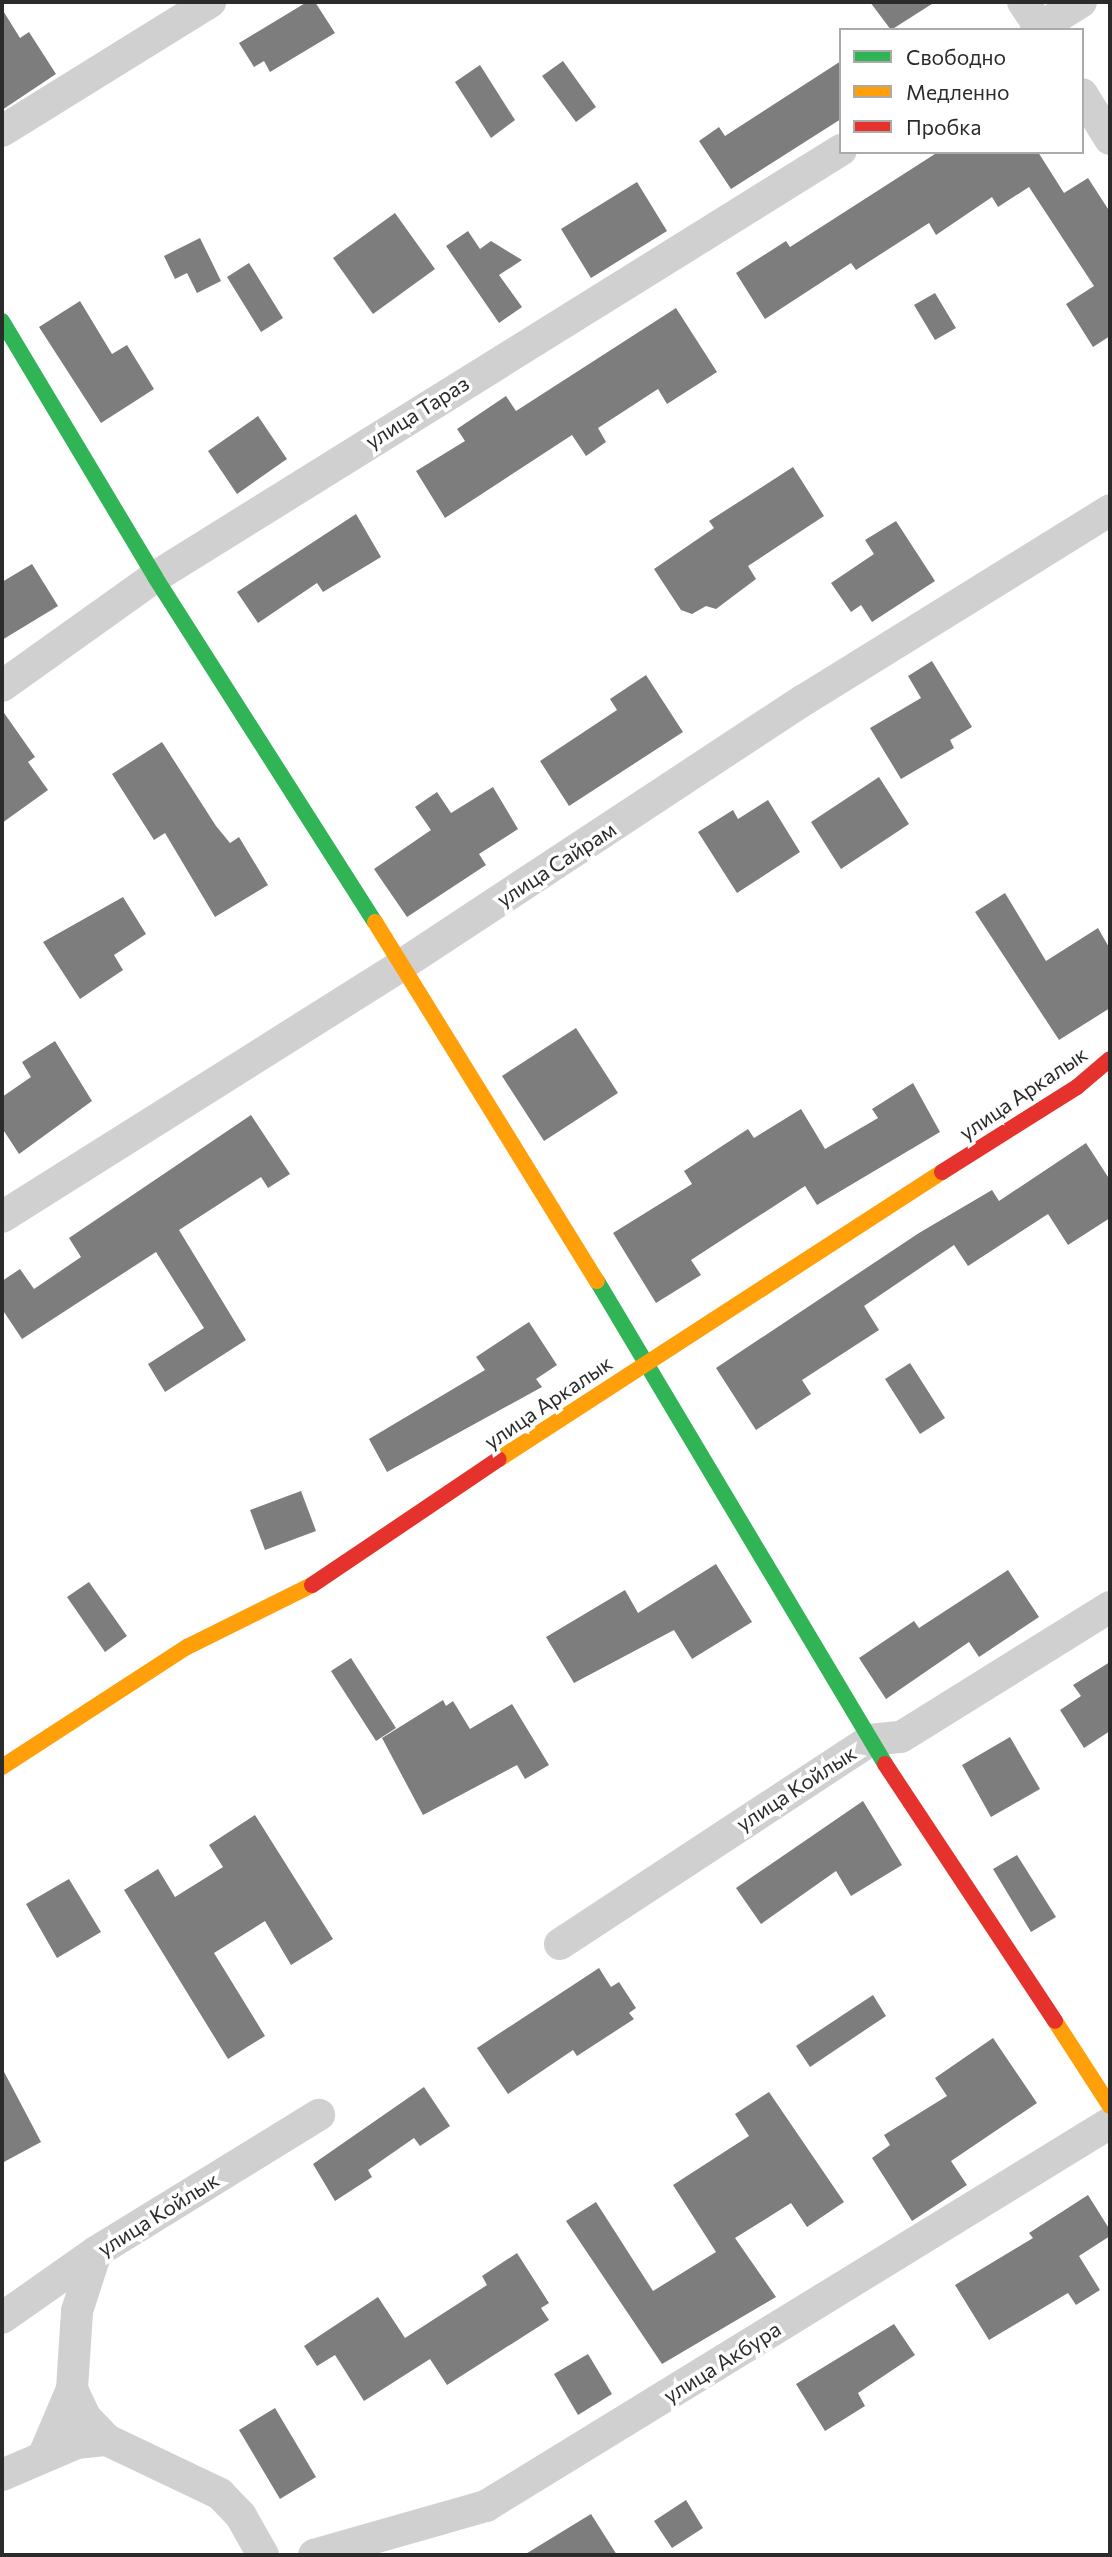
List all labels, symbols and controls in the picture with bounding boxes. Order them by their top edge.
legend [839,28,1084,154]
text: Свободно [906,44,1006,69]
text: Медленно [906,79,1010,104]
text: Пробка [906,114,981,139]
street label: улица Тараз [361,370,473,454]
street label: улица Сайрам [492,816,620,912]
street label: улица Аркалык [954,1041,1092,1145]
street label: улица Аркалык [479,1350,617,1454]
street label: улица Койлык [731,1740,861,1836]
street label: улица Койлык [93,2167,223,2261]
street label: улица Акбура [659,2316,785,2408]

